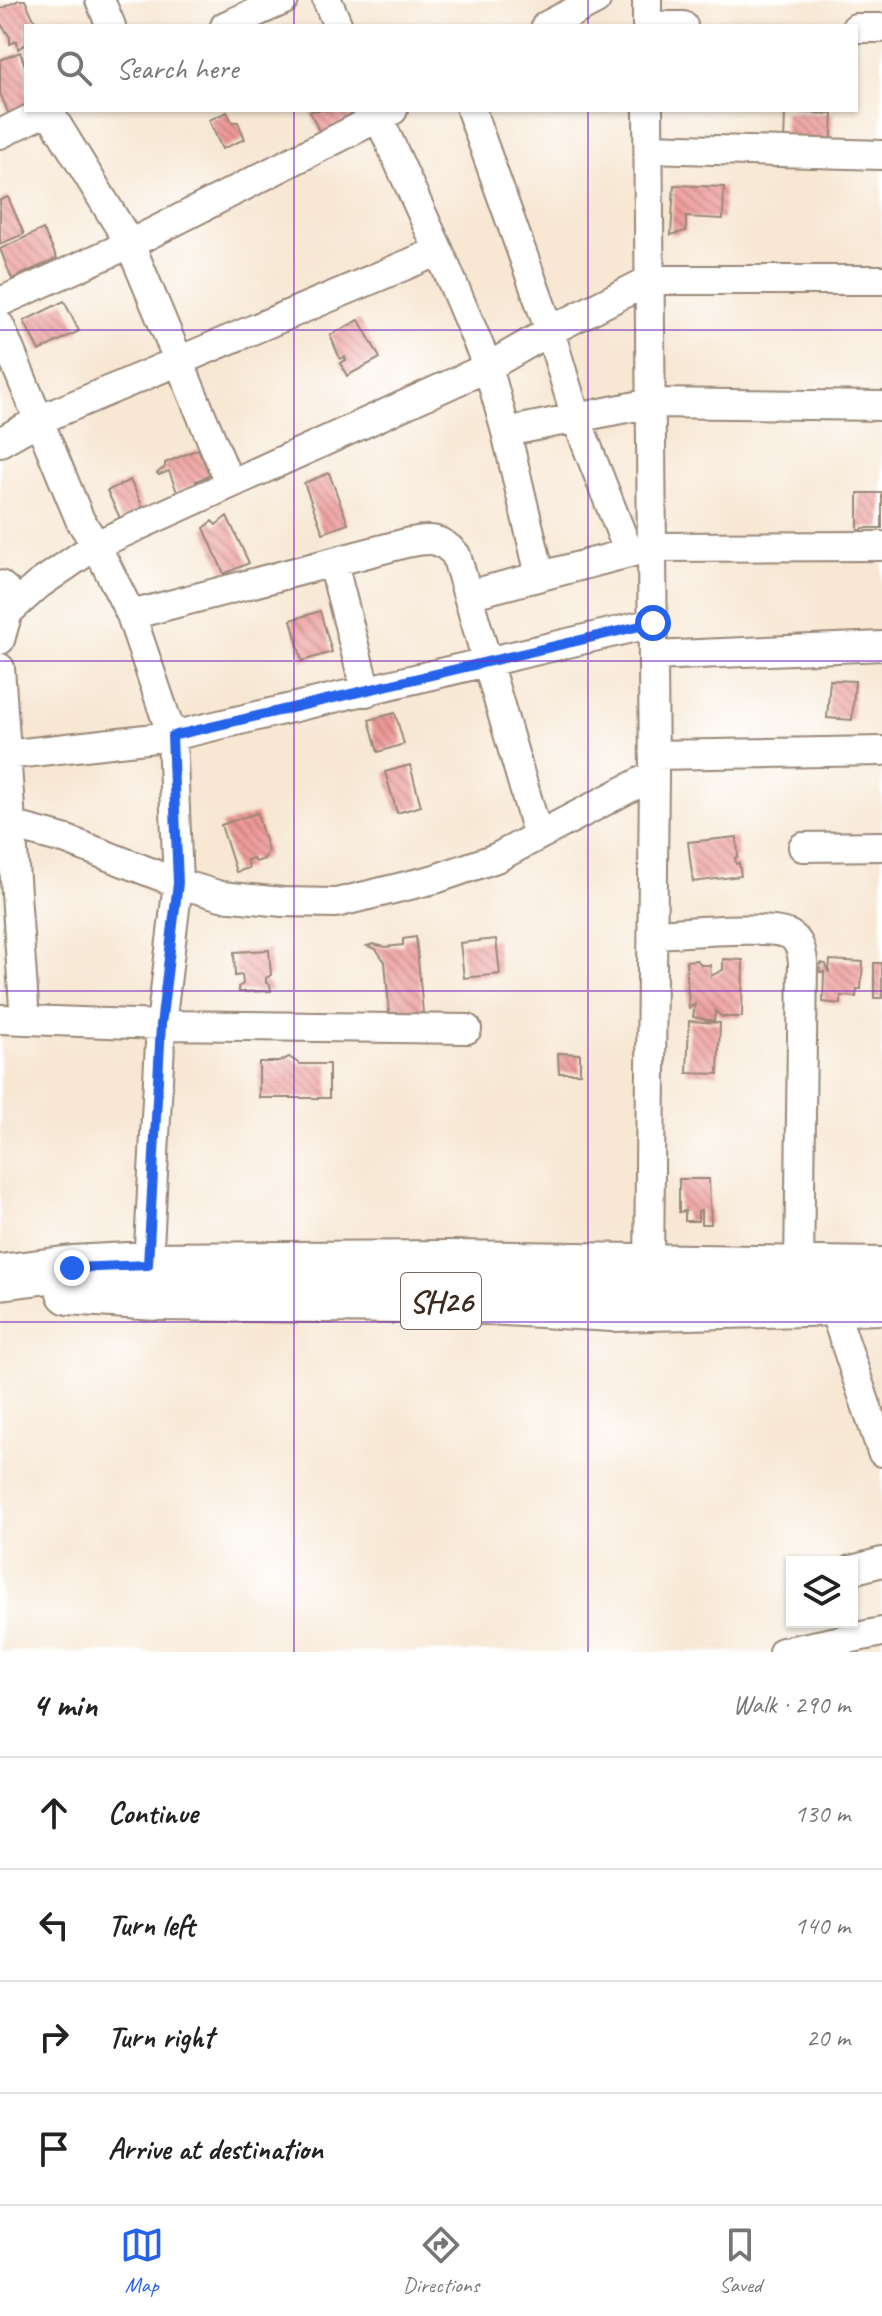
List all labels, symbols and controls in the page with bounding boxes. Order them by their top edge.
search box [24,24,858,112]
icon: search [52,46,96,90]
text: Search here [116,49,238,87]
route start [635,605,671,641]
route end [54,1250,90,1286]
road number: SH26 [401,1273,481,1329]
map controls [786,1556,858,1628]
button: layers [786,1556,858,1628]
text: 4 min [32,1683,97,1726]
text: Walk · 290 m [733,1688,850,1721]
icon: ahead [32,1791,76,1835]
text: Continue [108,1794,198,1832]
text: 130 m [794,1797,850,1830]
icon: left [32,1903,76,1947]
text: Turn left [108,1906,195,1944]
text: 140 m [794,1909,850,1942]
icon: right [32,2015,76,2059]
text: Turn right [108,2018,213,2056]
text: 20 m [806,2021,850,2054]
icon: arrive [32,2127,76,2171]
text: Arrive at destination [108,2130,323,2168]
tab: Map [120,2223,164,2299]
tab: Directions [403,2223,479,2299]
tab: Saved [718,2223,762,2299]

